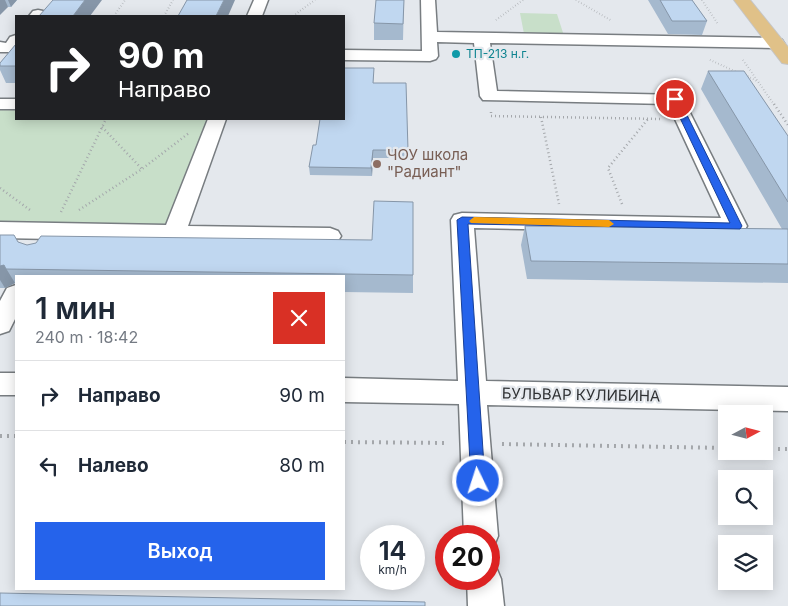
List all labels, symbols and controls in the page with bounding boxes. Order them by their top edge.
text: 90 m [118,34,205,76]
icon: right [35,35,100,100]
place label: ТП-213 н.г. [466,46,529,61]
marker: ТП-213 н.г. [450,48,462,60]
text: Направо [118,76,211,102]
pin [654,78,696,120]
icon: arrive [661,85,689,113]
place label: ЧОУ школа "Радиант" [387,145,468,181]
marker: ЧОУ школа "Радиант" [371,158,383,170]
text: 1 мин [35,290,116,326]
button: close [273,292,325,344]
text: 240 m · 18:42 [35,327,138,347]
icon: right [35,382,63,410]
text: Направо [78,384,161,407]
text: 90 m [279,384,325,407]
street label: БУЛЬВАР КУЛИБИНА [502,384,660,405]
north arrow [718,405,772,460]
map controls [718,405,773,590]
icon: left [35,452,63,480]
text: Налево [78,454,149,477]
text: 80 m [279,454,325,477]
position arrow [451,454,503,506]
button: search [718,470,773,525]
button: Выход [35,522,325,580]
speed limit sign: 20 [435,525,500,590]
button: layers [718,535,773,590]
text: 14 [379,536,406,566]
text: km/h [378,562,407,577]

